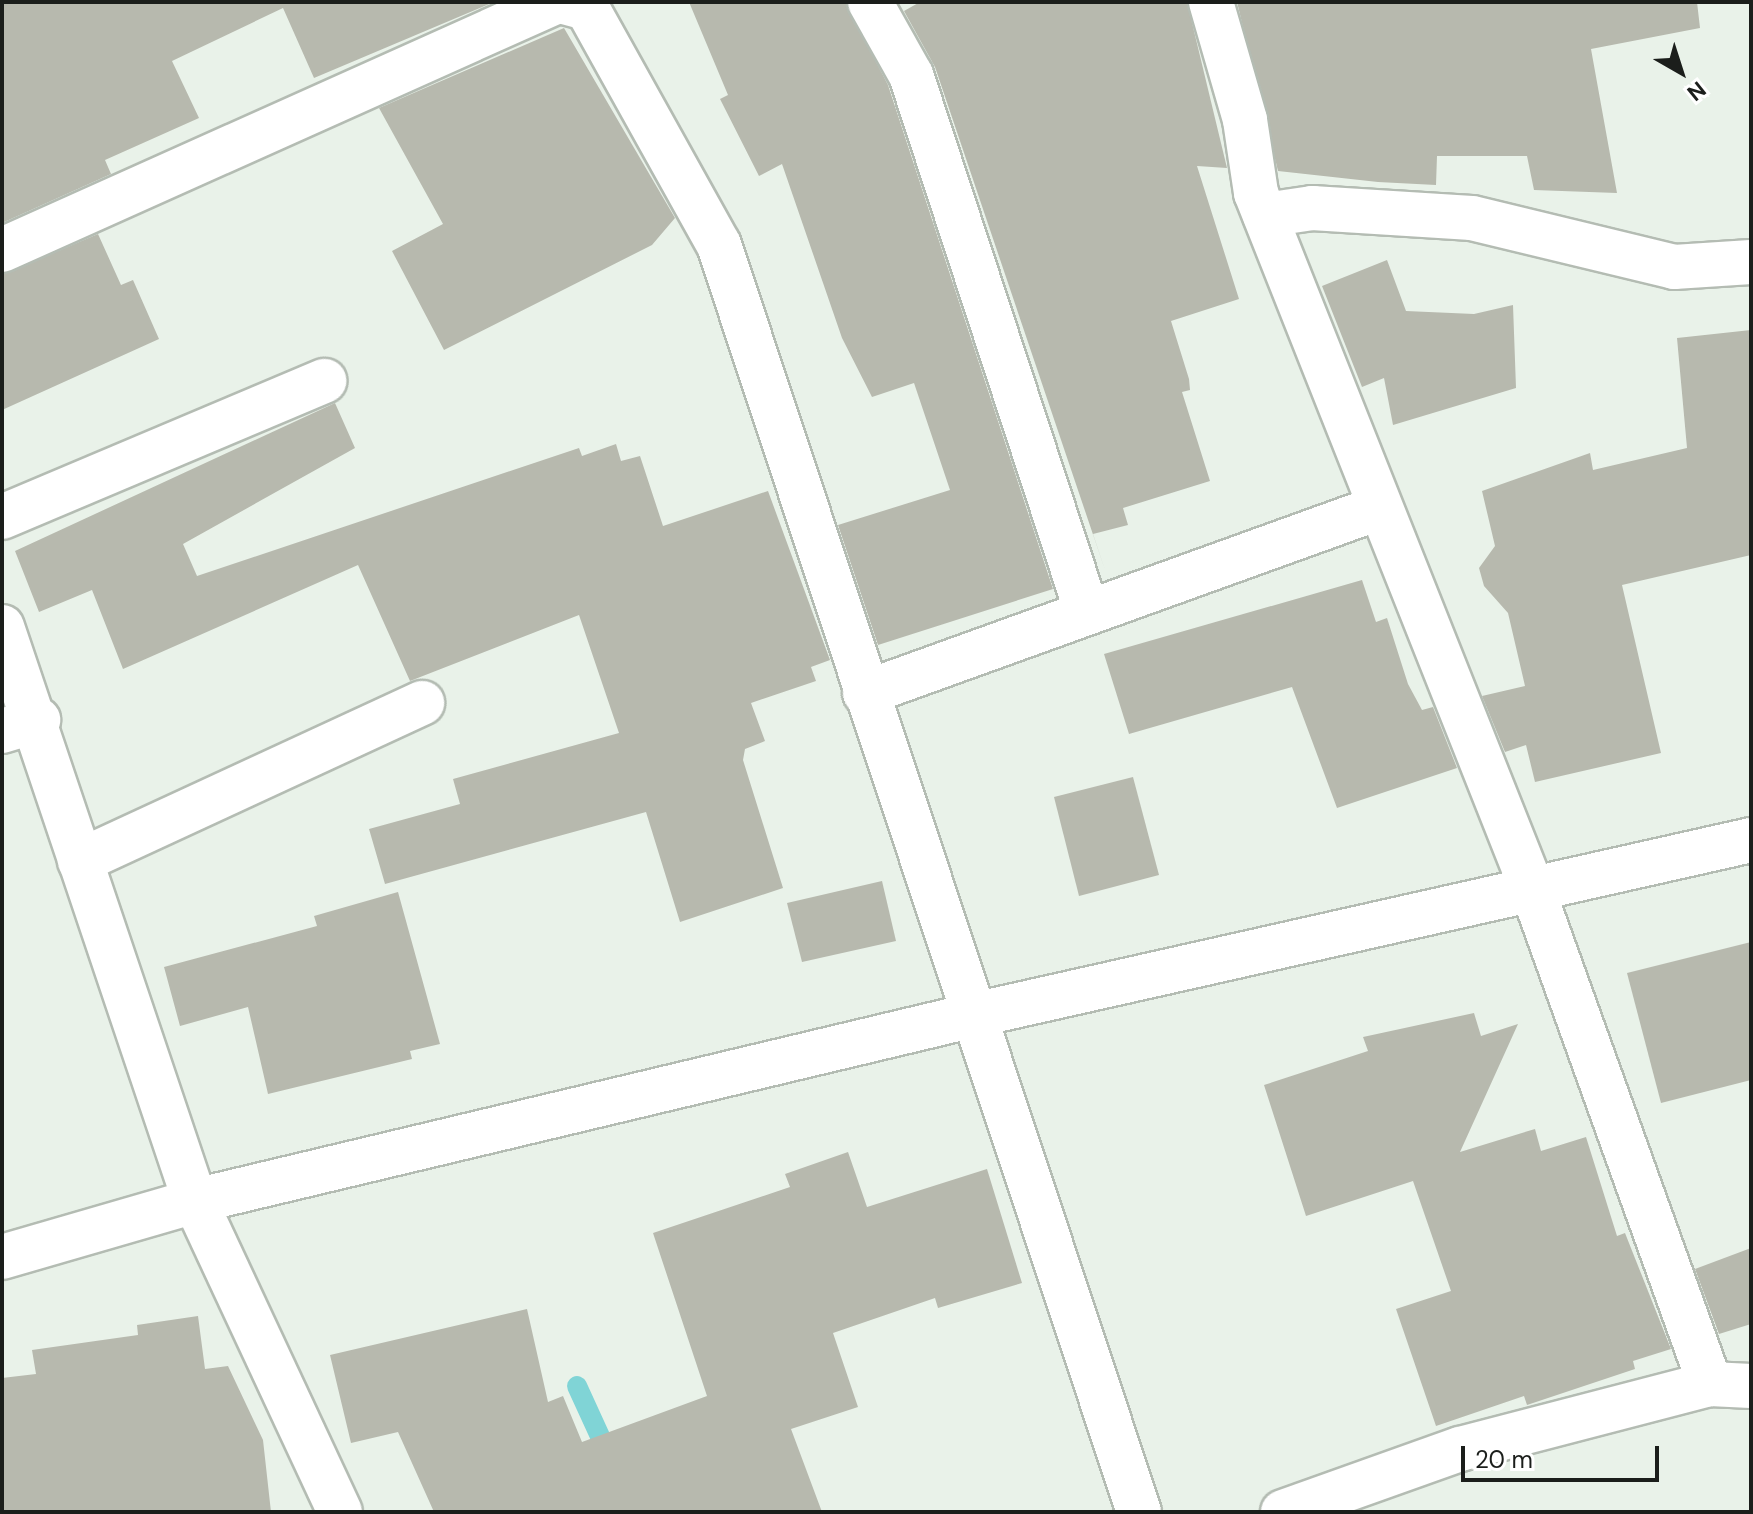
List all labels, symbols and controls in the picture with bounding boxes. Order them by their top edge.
north arrow [1641,32,1721,112]
text: N [1681,75,1712,107]
scale bar [1465,1430,1663,1480]
text: 20 m [1475,1444,1533,1475]

